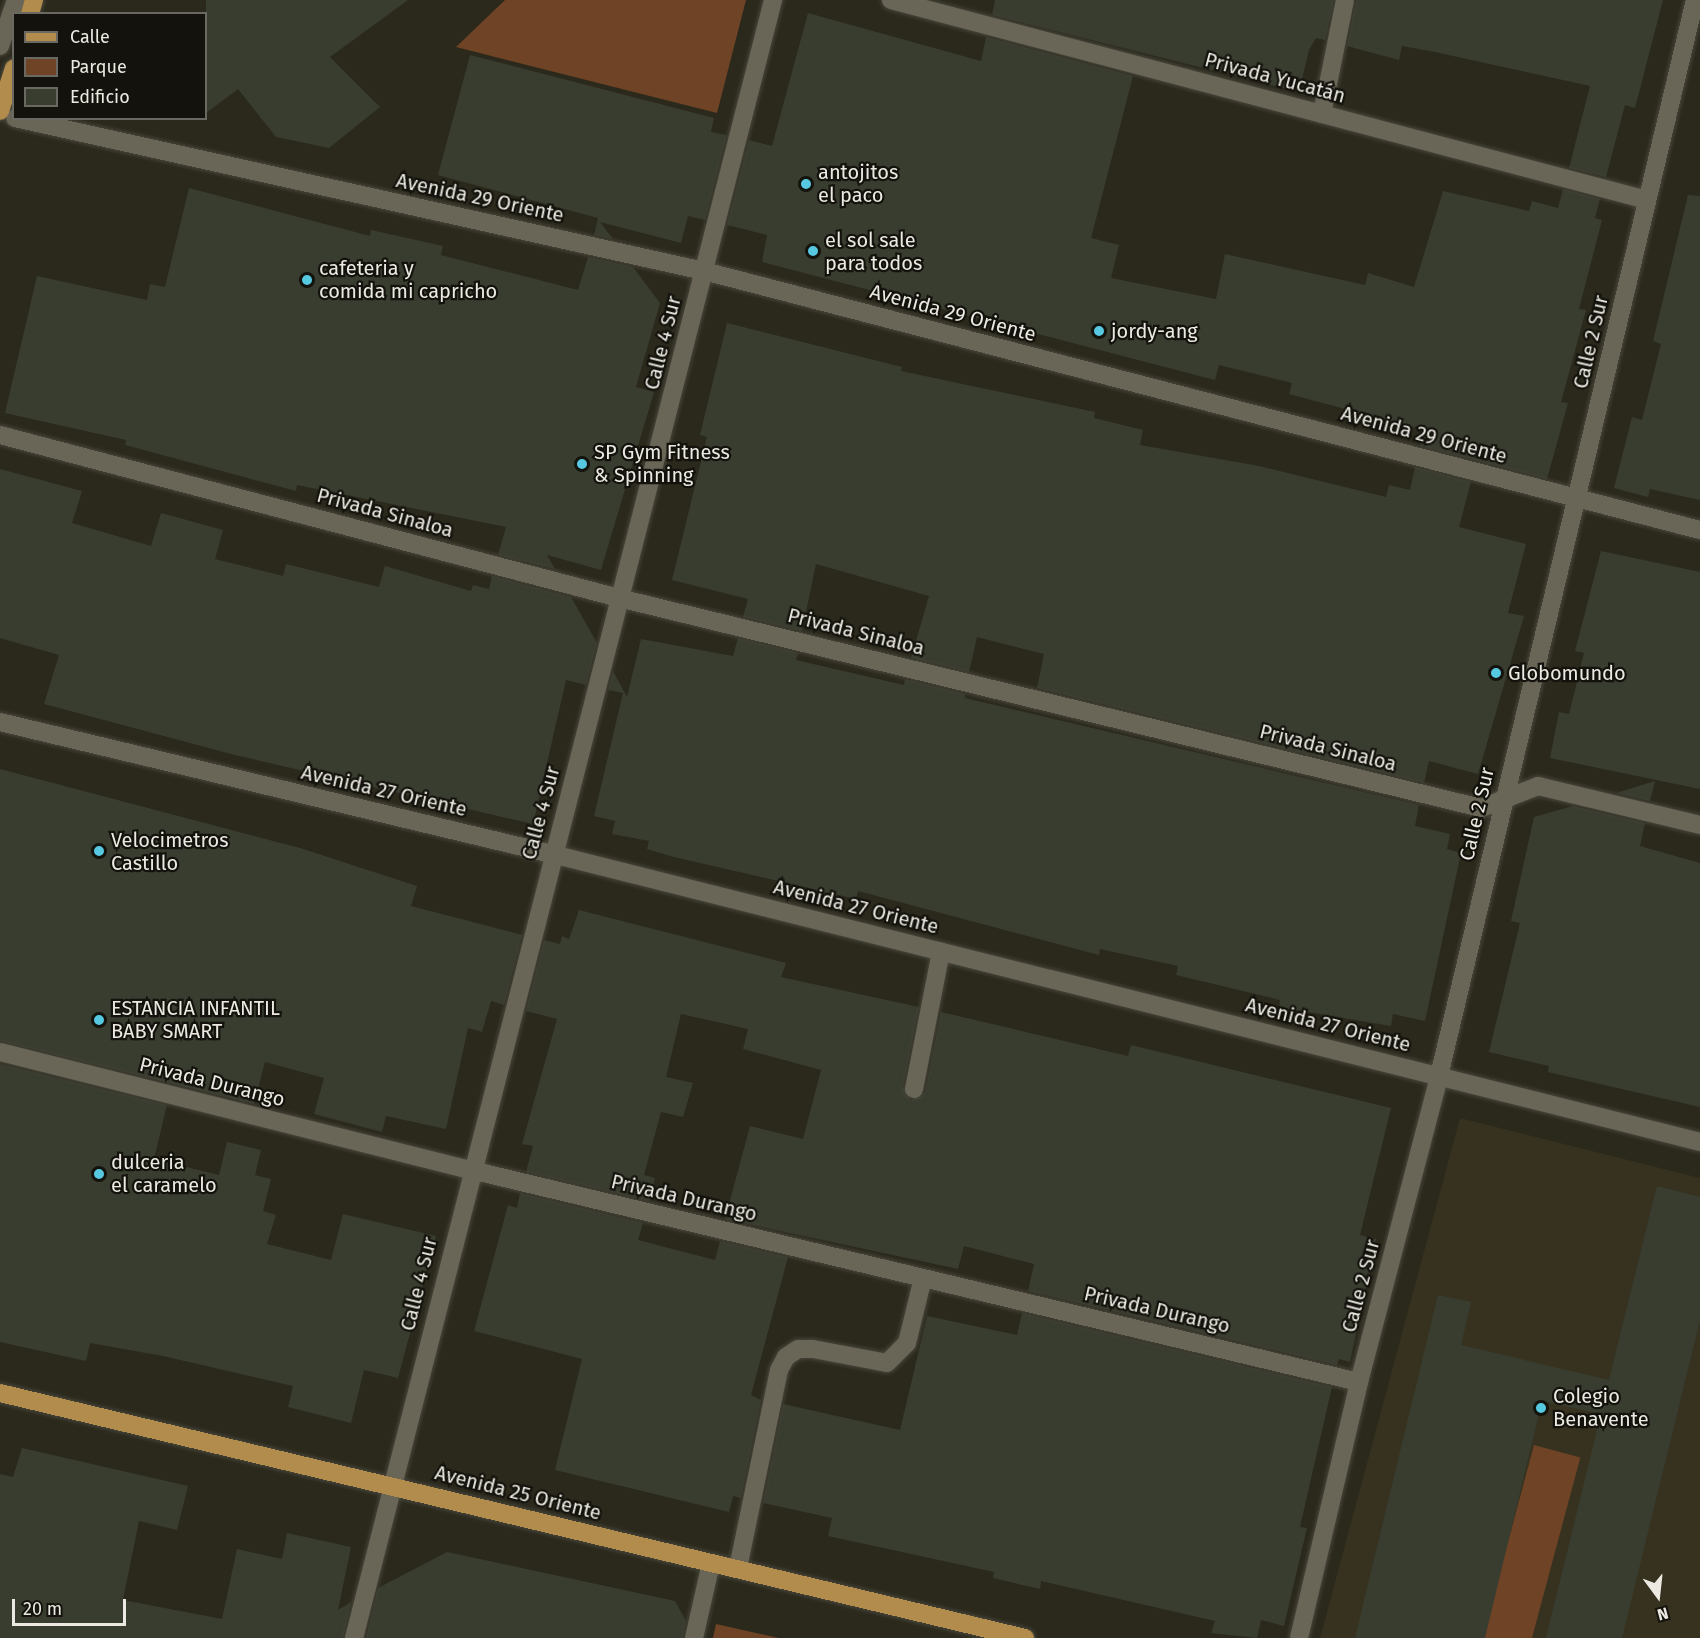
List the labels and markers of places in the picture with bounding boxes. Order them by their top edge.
place label: antojitos el paco [818,160,898,207]
marker: antojitos el paco [799,177,813,191]
place label: el sol sale para todos [825,228,922,275]
marker: el sol sale para todos [806,244,820,258]
place label: cafeteria y comida mi capricho [319,256,497,303]
marker: cafeteria y comida mi capricho [300,273,314,287]
place label: jordy-ang [1111,319,1198,343]
marker: jordy-ang [1092,324,1106,338]
place label: SP Gym Fitness & Spinning [594,440,730,487]
marker: SP Gym Fitness & Spinning [575,457,589,471]
place label: Globomundo [1508,661,1626,685]
marker: Globomundo [1489,666,1503,680]
place label: Velocimetros Castillo [111,828,229,875]
marker: Velocimetros Castillo [92,844,106,858]
place label: ESTANCIA INFANTIL BABY SMART [111,996,280,1043]
marker: ESTANCIA INFANTIL BABY SMART [92,1013,106,1027]
place label: dulceria el caramelo [111,1150,217,1197]
marker: dulceria el caramelo [92,1167,106,1181]
place label: Colegio Benavente [1553,1384,1649,1431]
marker: Colegio Benavente [1534,1401,1548,1415]

